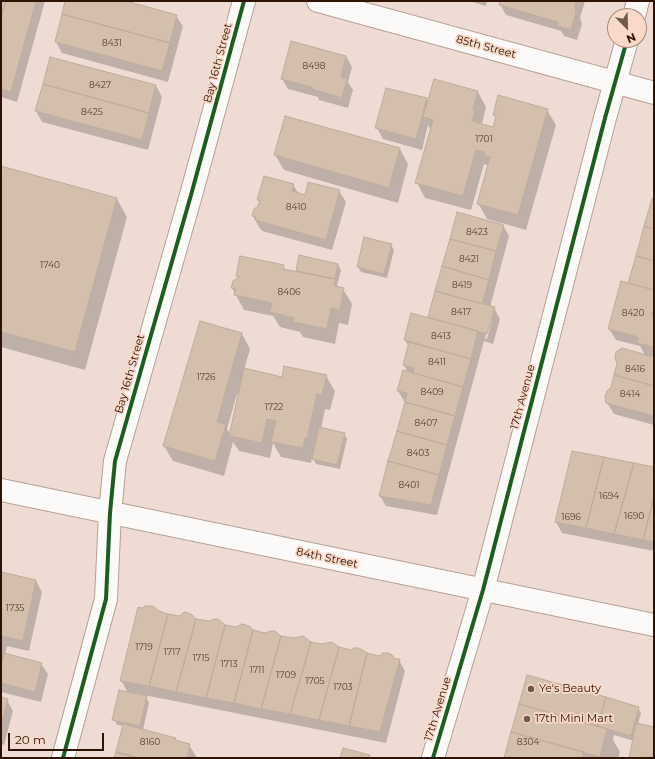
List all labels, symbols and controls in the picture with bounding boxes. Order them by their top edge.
north arrow [607,8,647,48]
street label: Bay 16th Street [201,22,235,104]
text: N [624,30,638,46]
street label: 85th Street [455,33,517,61]
house number: 8431 [102,38,122,48]
house number: 8498 [303,61,325,71]
house number: 8427 [89,80,111,90]
house number: 8425 [81,107,103,117]
house number: 1701 [475,134,493,144]
house number: 8410 [286,202,306,212]
house number: 8423 [466,227,488,237]
house number: 8421 [459,254,479,264]
house number: 1740 [40,260,60,270]
house number: 8419 [452,280,472,290]
house number: 8406 [277,287,301,297]
house number: 8417 [451,307,471,317]
house number: 8420 [622,308,644,318]
house number: 8413 [431,331,451,341]
street label: Bay 16th Street [112,333,148,415]
house number: 8411 [428,357,446,367]
street label: 17th Avenue [508,363,538,431]
house number: 8416 [625,364,645,374]
house number: 1726 [196,372,216,382]
house number: 8409 [420,387,444,397]
house number: 8414 [620,389,640,399]
house number: 1722 [265,402,283,412]
house number: 8407 [415,418,437,428]
house number: 8403 [407,448,429,458]
house number: 8401 [399,480,419,490]
house number: 1694 [599,491,619,501]
house number: 1690 [624,511,644,521]
house number: 1696 [561,512,581,522]
street label: 84th Street [295,545,359,571]
house number: 1735 [6,603,24,613]
house number: 1719 [135,642,153,652]
house number: 1717 [163,647,181,657]
house number: 1715 [193,653,209,663]
house number: 1713 [221,659,237,669]
house number: 1711 [249,665,265,675]
house number: 1709 [276,670,296,680]
street label: 17th Avenue [422,675,454,743]
house number: 1705 [305,676,325,686]
house number: 1703 [333,682,353,692]
place label: Ye's Beauty [539,682,601,696]
marker: Ye's Beauty [526,684,536,694]
place label: 17th Mini Mart [535,712,613,726]
marker: 17th Mini Mart [522,714,532,724]
scale bar [10,725,106,751]
text: 20 m [15,732,46,747]
house number: 8160 [140,737,160,747]
house number: 8304 [517,737,539,747]

